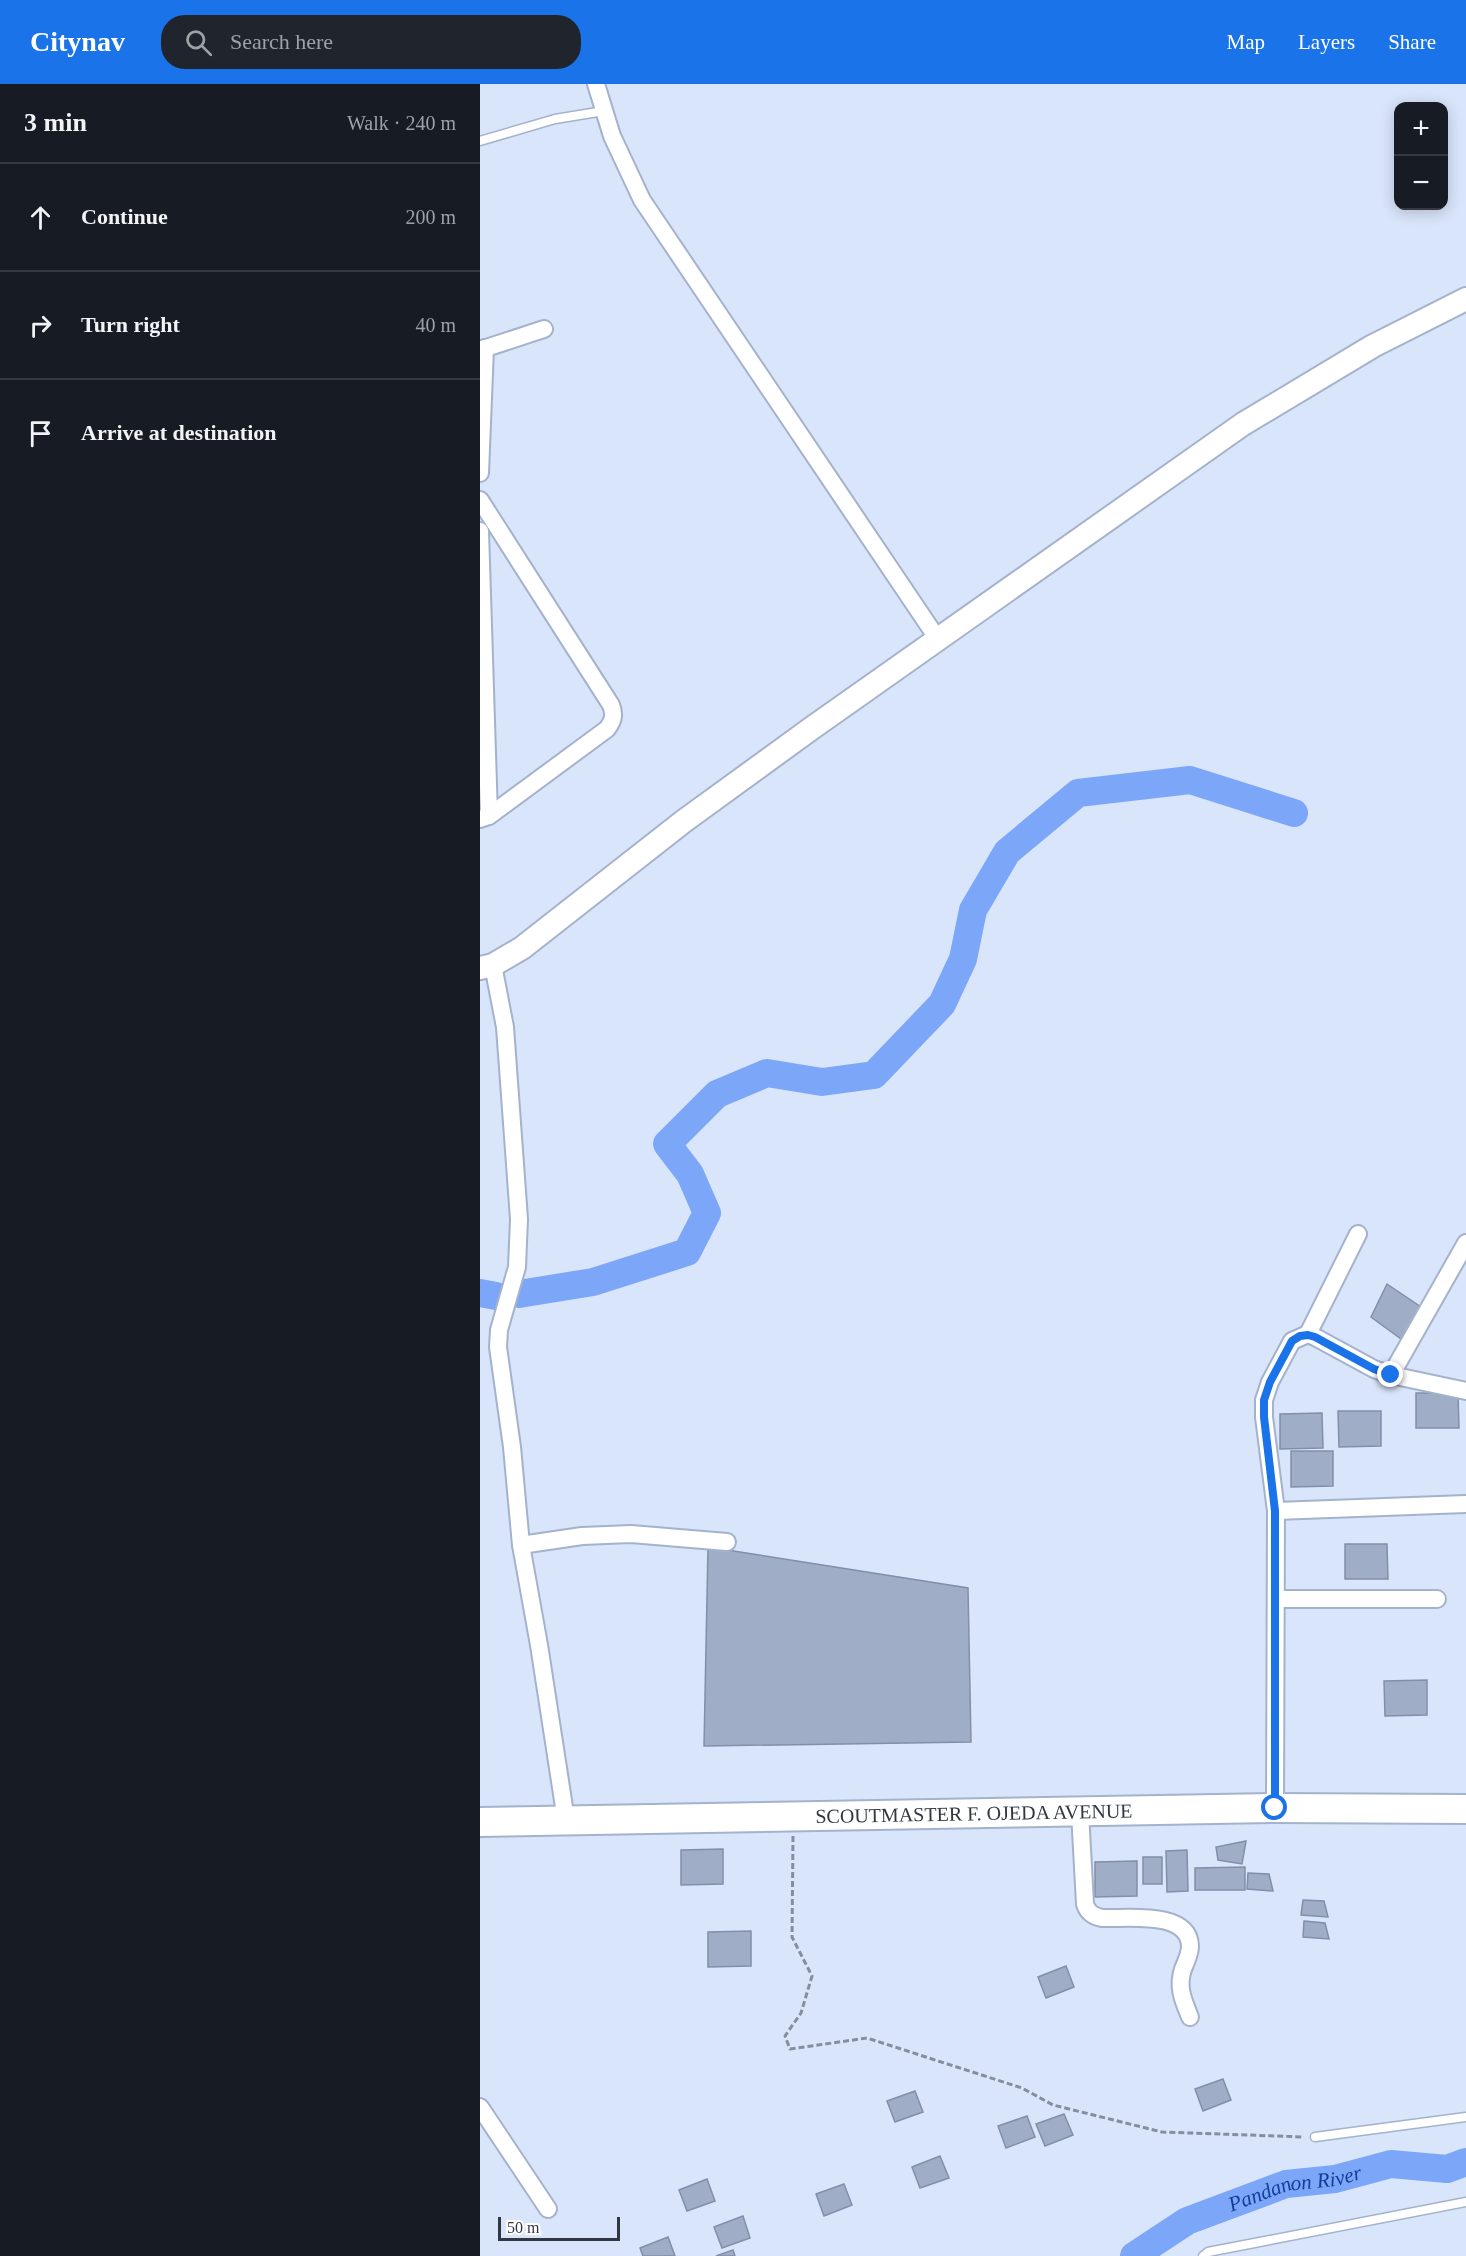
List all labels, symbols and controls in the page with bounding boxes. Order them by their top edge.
search box [161,15,581,69]
text: Citynav [30,26,125,57]
icon: search [182,26,215,59]
text: Search here [230,29,333,54]
text: Map [1227,30,1265,54]
text: Layers [1298,30,1355,54]
text: Share [1388,30,1436,54]
map controls [1394,102,1448,210]
button: + [1394,102,1448,156]
text: 3 min [24,108,87,137]
text: Walk · 240 m [347,112,456,134]
button: − [1394,156,1448,210]
icon: ahead [24,201,57,234]
text: Continue [81,204,168,229]
text: 200 m [405,206,456,228]
icon: right [24,309,57,342]
text: Turn right [81,312,180,337]
text: 40 m [415,314,456,336]
icon: arrive [24,417,57,450]
text: Arrive at destination [81,420,277,445]
route end [1377,1361,1403,1387]
route start [1261,1794,1287,1820]
street label: SCOUTMASTER F. OJEDA AVENUE [815,1800,1133,1827]
water label: Pandanon River [1224,2160,1365,2217]
scale bar [498,2214,620,2242]
text: 50 m [507,2219,539,2236]

